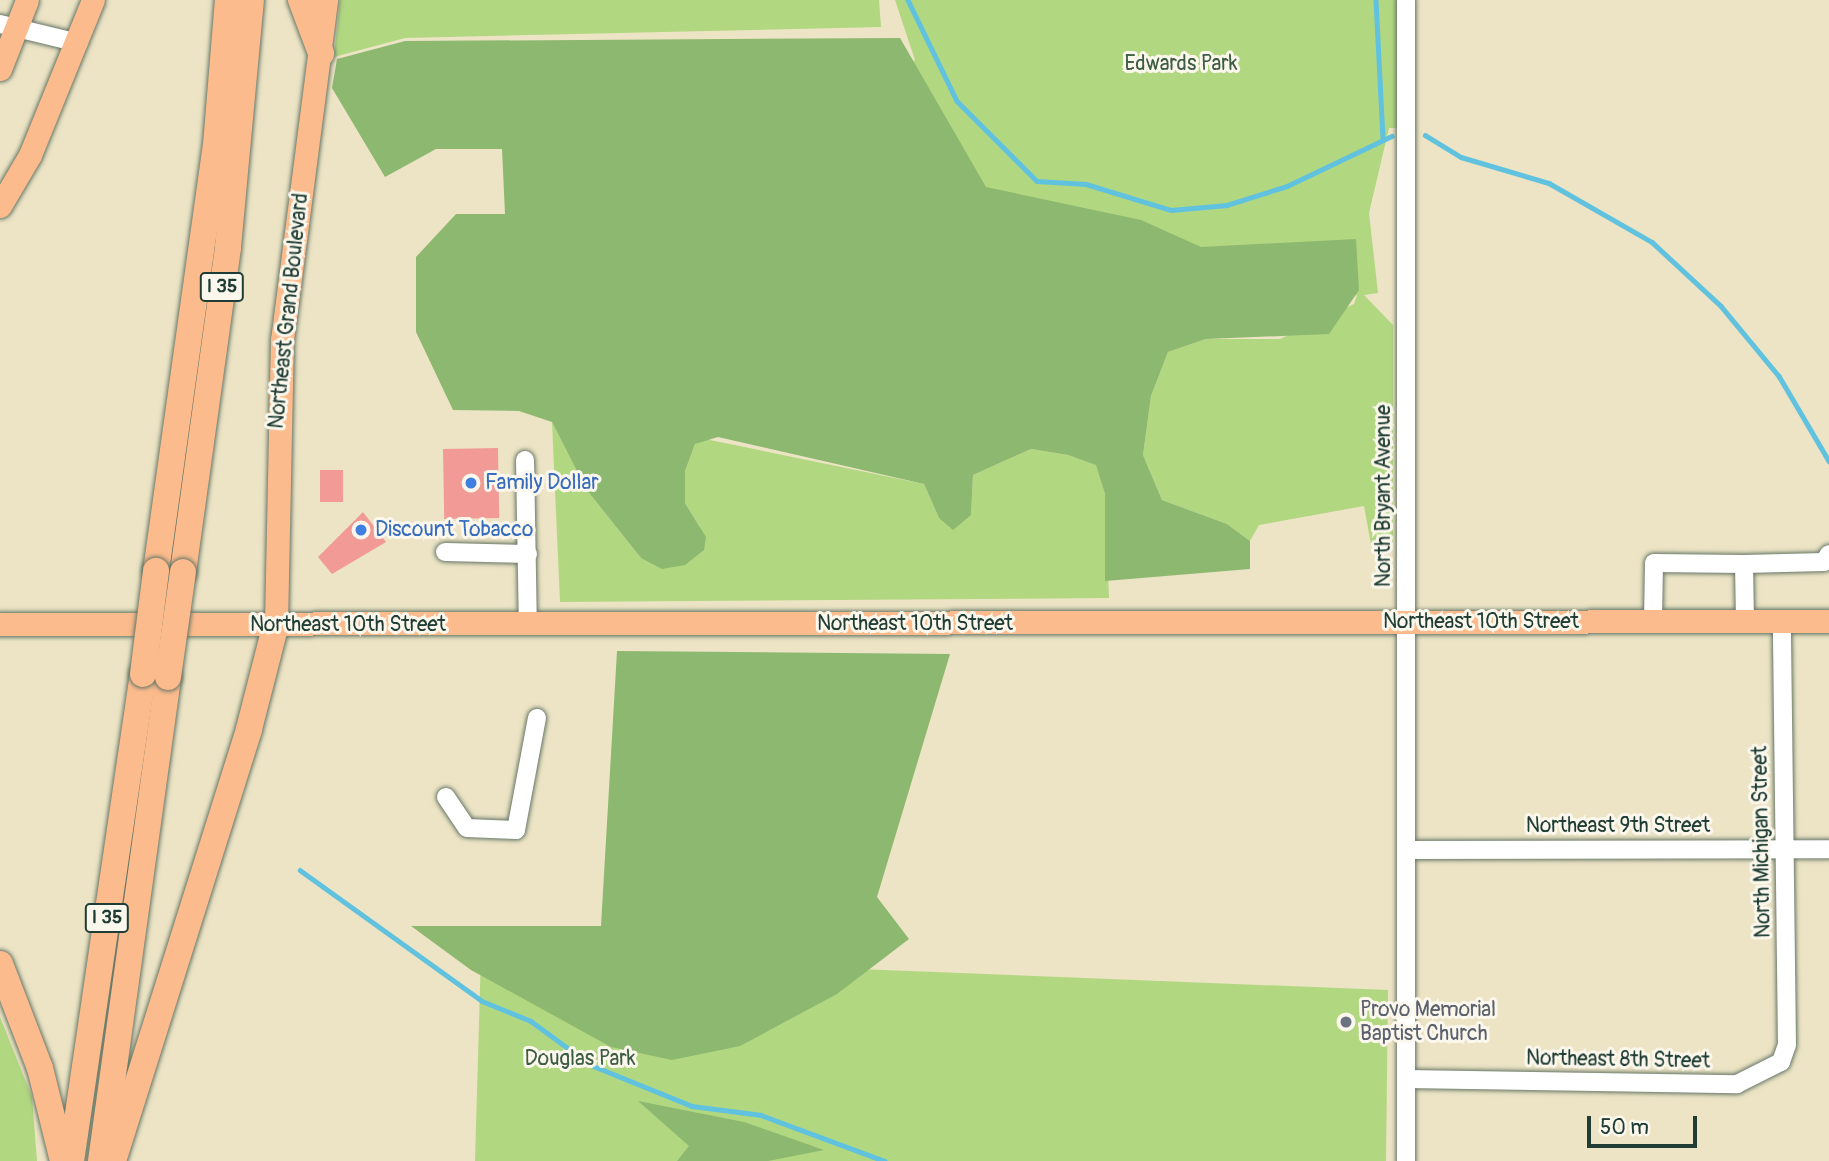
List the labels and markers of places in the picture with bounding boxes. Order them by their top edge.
place label: Family Dollar [485,470,599,496]
marker: Family Dollar [463,475,479,491]
place label: Discount Tobacco [375,517,533,543]
marker: Discount Tobacco [353,522,369,538]
place label: Provo Memorial Baptist Church [1360,997,1496,1047]
marker: Provo Memorial Baptist Church [1338,1014,1354,1030]

